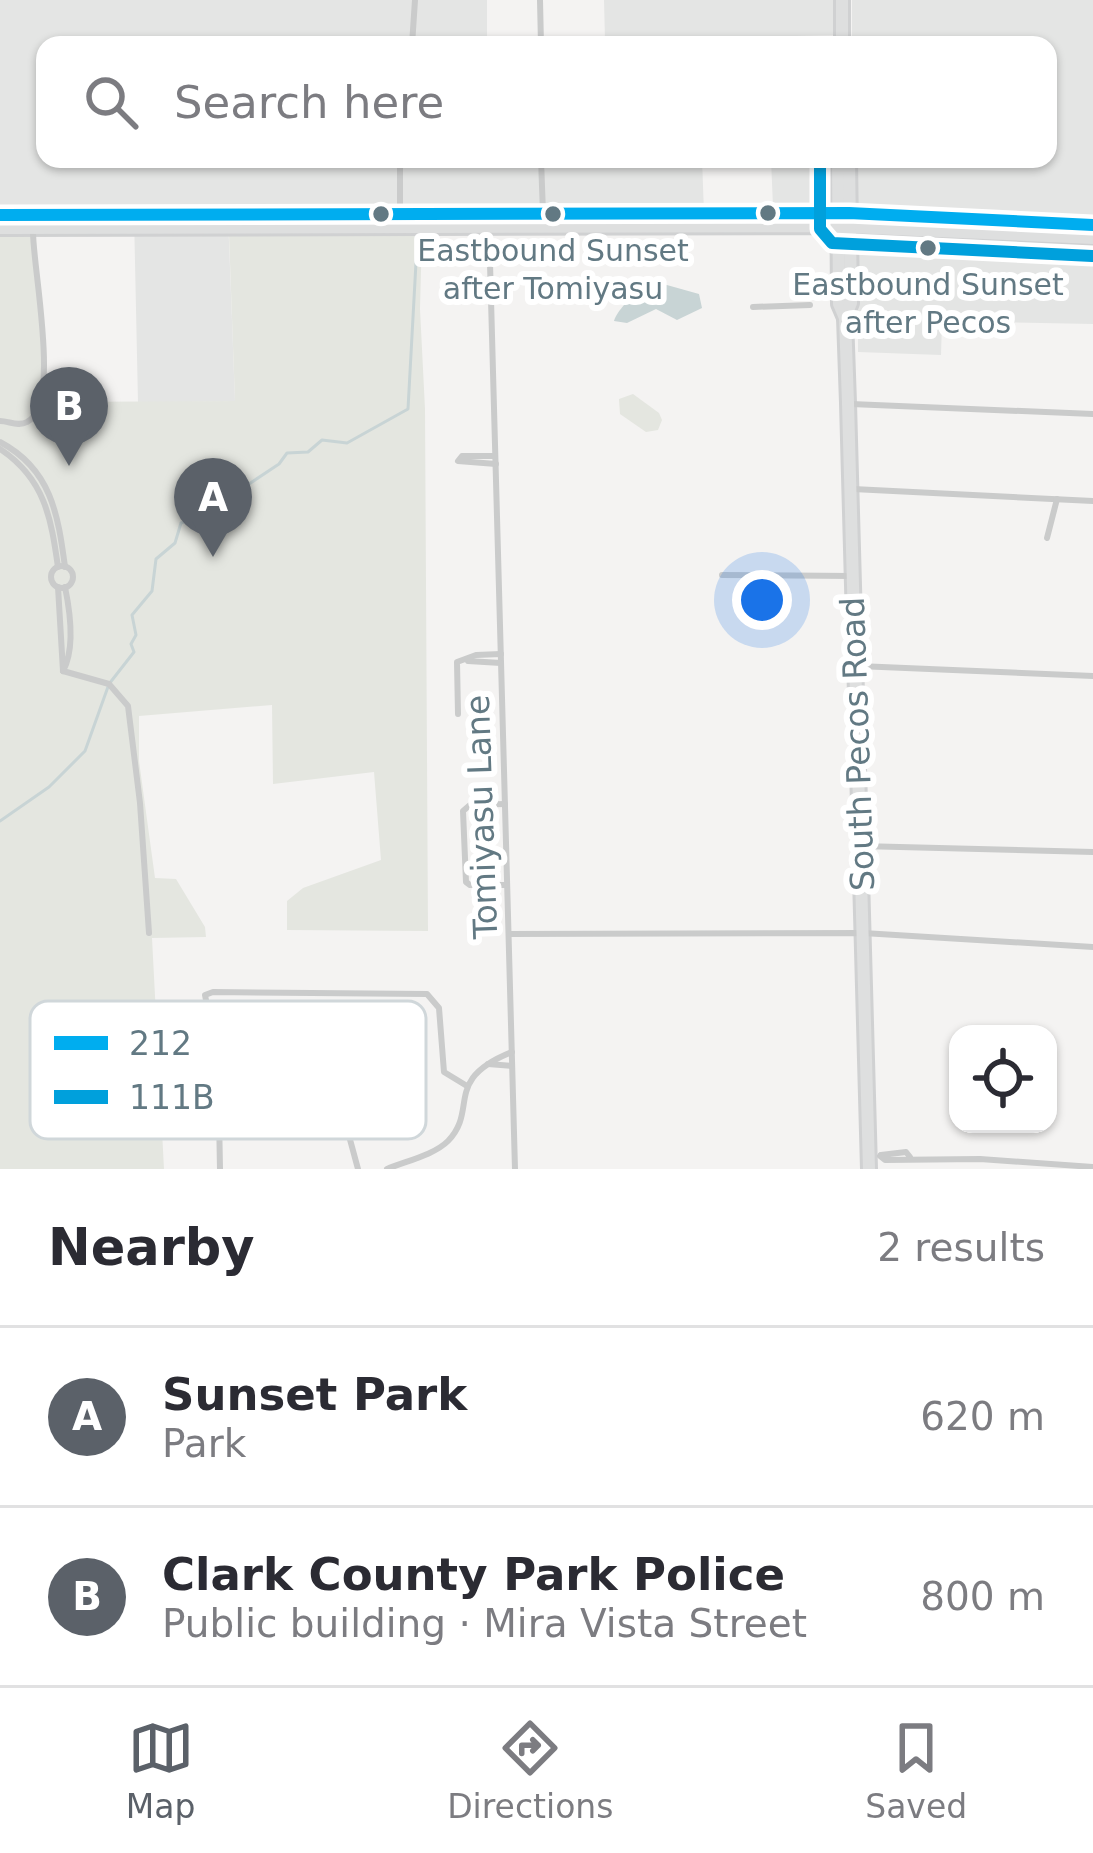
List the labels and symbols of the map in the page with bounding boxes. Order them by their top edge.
unlabelled marker [757,202,779,224]
unlabelled marker [370,203,392,225]
marker: Eastbound Sunset after Tomiyasu [542,203,564,225]
place label: Eastbound Sunset after Tomiyasu [417,233,689,306]
marker: Eastbound Sunset after Pecos [917,237,939,259]
place label: Eastbound Sunset after Pecos [792,267,1064,340]
pin: B [30,367,108,466]
pin: A [174,458,252,557]
your location [732,570,792,630]
street label: South Pecos Road [833,596,882,892]
street label: Tomiyasu Lane [458,694,505,941]
legend [30,1001,426,1139]
text: 212 [129,1024,192,1063]
text: 111B [129,1078,215,1117]

